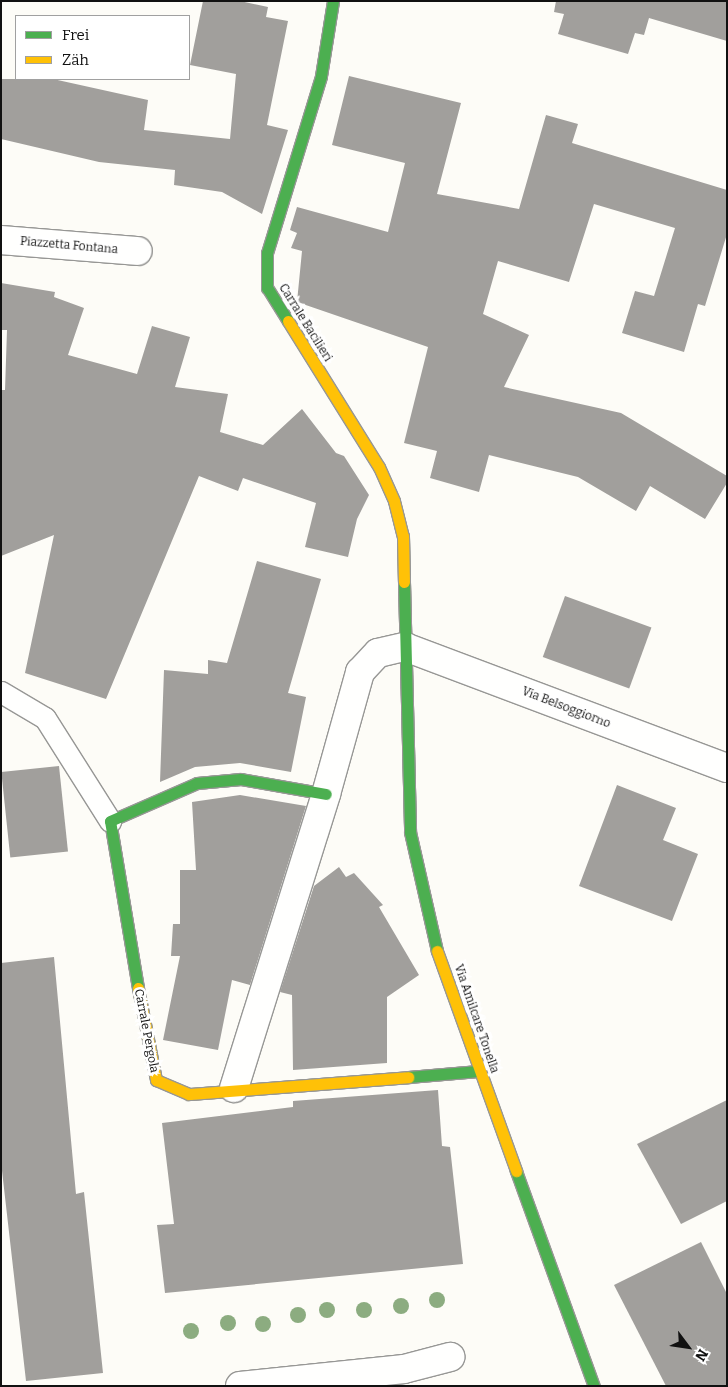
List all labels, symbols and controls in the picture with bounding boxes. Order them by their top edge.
legend [15,15,190,80]
text: Frei [62,26,89,44]
text: Zäh [62,51,89,69]
street label: Piazzetta Fontana [19,235,119,257]
street label: Carrale Bacilieri [275,281,335,365]
street label: Via Belsoggiorno [520,684,612,732]
street label: Via Amilcare Tonella [451,963,501,1075]
street label: Carrale Pergola [131,988,161,1074]
north arrow [663,1322,713,1372]
text: N [691,1346,711,1364]

